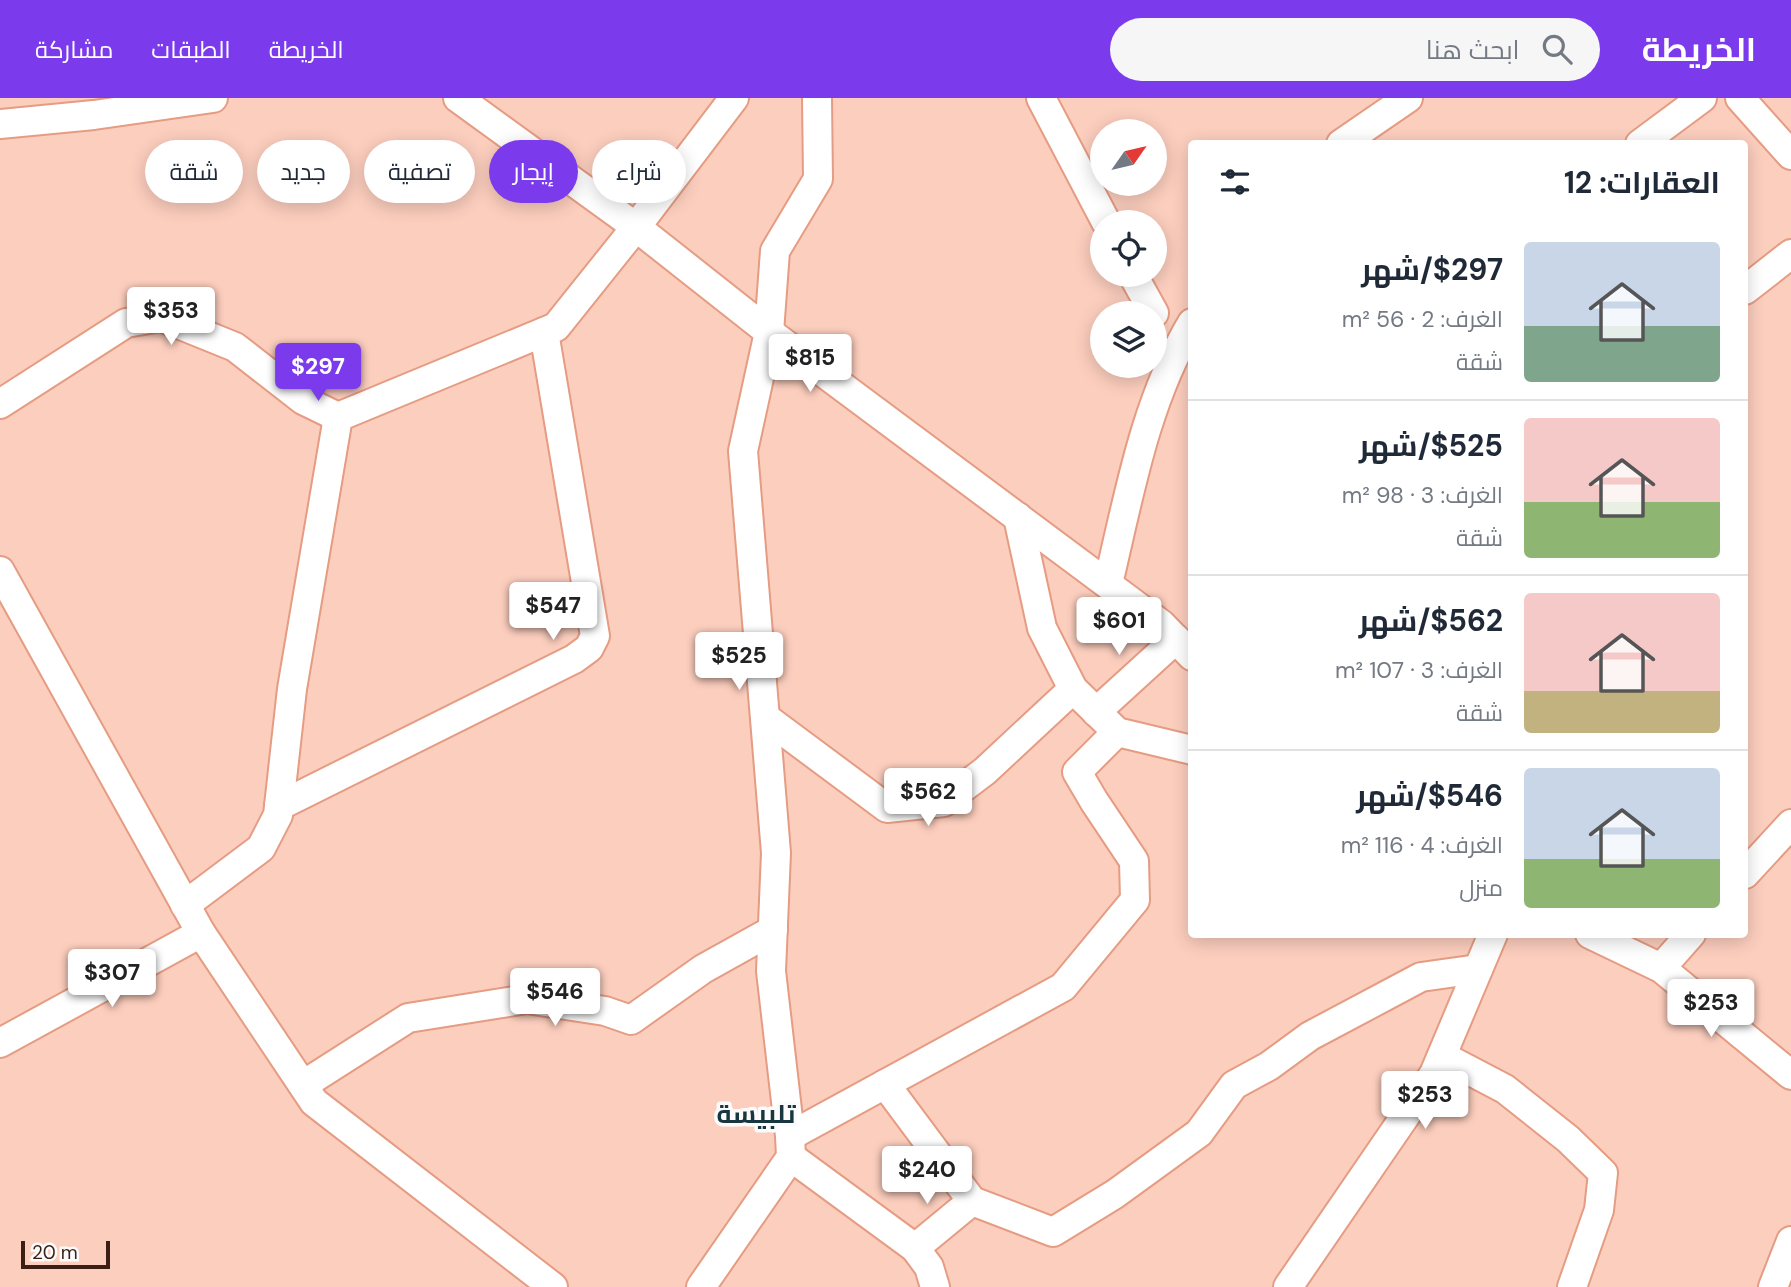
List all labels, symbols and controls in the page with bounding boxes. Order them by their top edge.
search box [1110,18,1600,81]
text: الخريطة [1642,28,1756,71]
icon: search [1538,30,1576,68]
text: ابحث هنا [1426,33,1520,67]
text: مشاركة [35,34,113,65]
text: الطبقات [151,34,231,65]
text: الخريطة [269,34,344,65]
north arrow [1090,119,1167,196]
map controls [1090,119,1167,378]
chip: شقة [145,140,243,203]
chip: جديد [257,140,350,203]
chip: تصفية [364,140,475,203]
chip: إيجار [489,140,578,203]
chip: شراء [592,140,686,203]
icon: filters [1216,163,1254,201]
text: العقارات: 12 [1564,163,1720,202]
button: locate [1090,210,1167,287]
text: $297/شهر [1361,250,1503,289]
icon: home [1580,270,1664,354]
pin: $353 [130,288,212,347]
text: $353 [143,295,199,325]
button: layers [1090,301,1167,378]
text: الغرف: 2 · 56 m² [1342,304,1503,334]
pin: $815 [769,334,851,394]
text: $815 [785,342,835,372]
pin: $297 [277,344,359,403]
text: شقة [1456,347,1503,377]
text: $297 [291,351,345,381]
text: $525/شهر [1359,426,1503,465]
icon: home [1580,446,1664,530]
text: الغرف: 3 · 98 m² [1342,480,1503,510]
text: شقة [1456,523,1503,553]
pin: $547 [512,582,594,642]
text: $547 [525,590,581,620]
pin: $601 [1078,598,1160,657]
text: $562/شهر [1359,601,1503,640]
text: $601 [1092,605,1146,635]
icon: home [1580,621,1664,705]
pin: $525 [698,632,780,692]
text: $525 [711,640,767,670]
text: الغرف: 3 · 107 m² [1335,655,1503,685]
text: شقة [1456,698,1503,728]
pin: $562 [887,768,969,828]
text: $562 [900,776,956,806]
text: $546/شهر [1356,776,1503,815]
icon: home [1580,796,1664,880]
text: الغرف: 4 · 116 m² [1341,830,1503,860]
text: منزل [1459,873,1503,903]
pin: $307 [71,950,153,1009]
text: $307 [84,957,140,987]
pin: $546 [514,968,596,1028]
text: $546 [526,976,584,1006]
pin: $253 [1670,979,1752,1039]
text: $253 [1683,987,1739,1017]
pin: $253 [1384,1072,1466,1131]
text: $253 [1397,1079,1453,1109]
district label: تلبيسة [716,1097,796,1131]
pin: $240 [886,1146,968,1206]
text: $240 [898,1154,956,1184]
scale bar [21,1238,110,1270]
text: 20 m [32,1240,78,1265]

